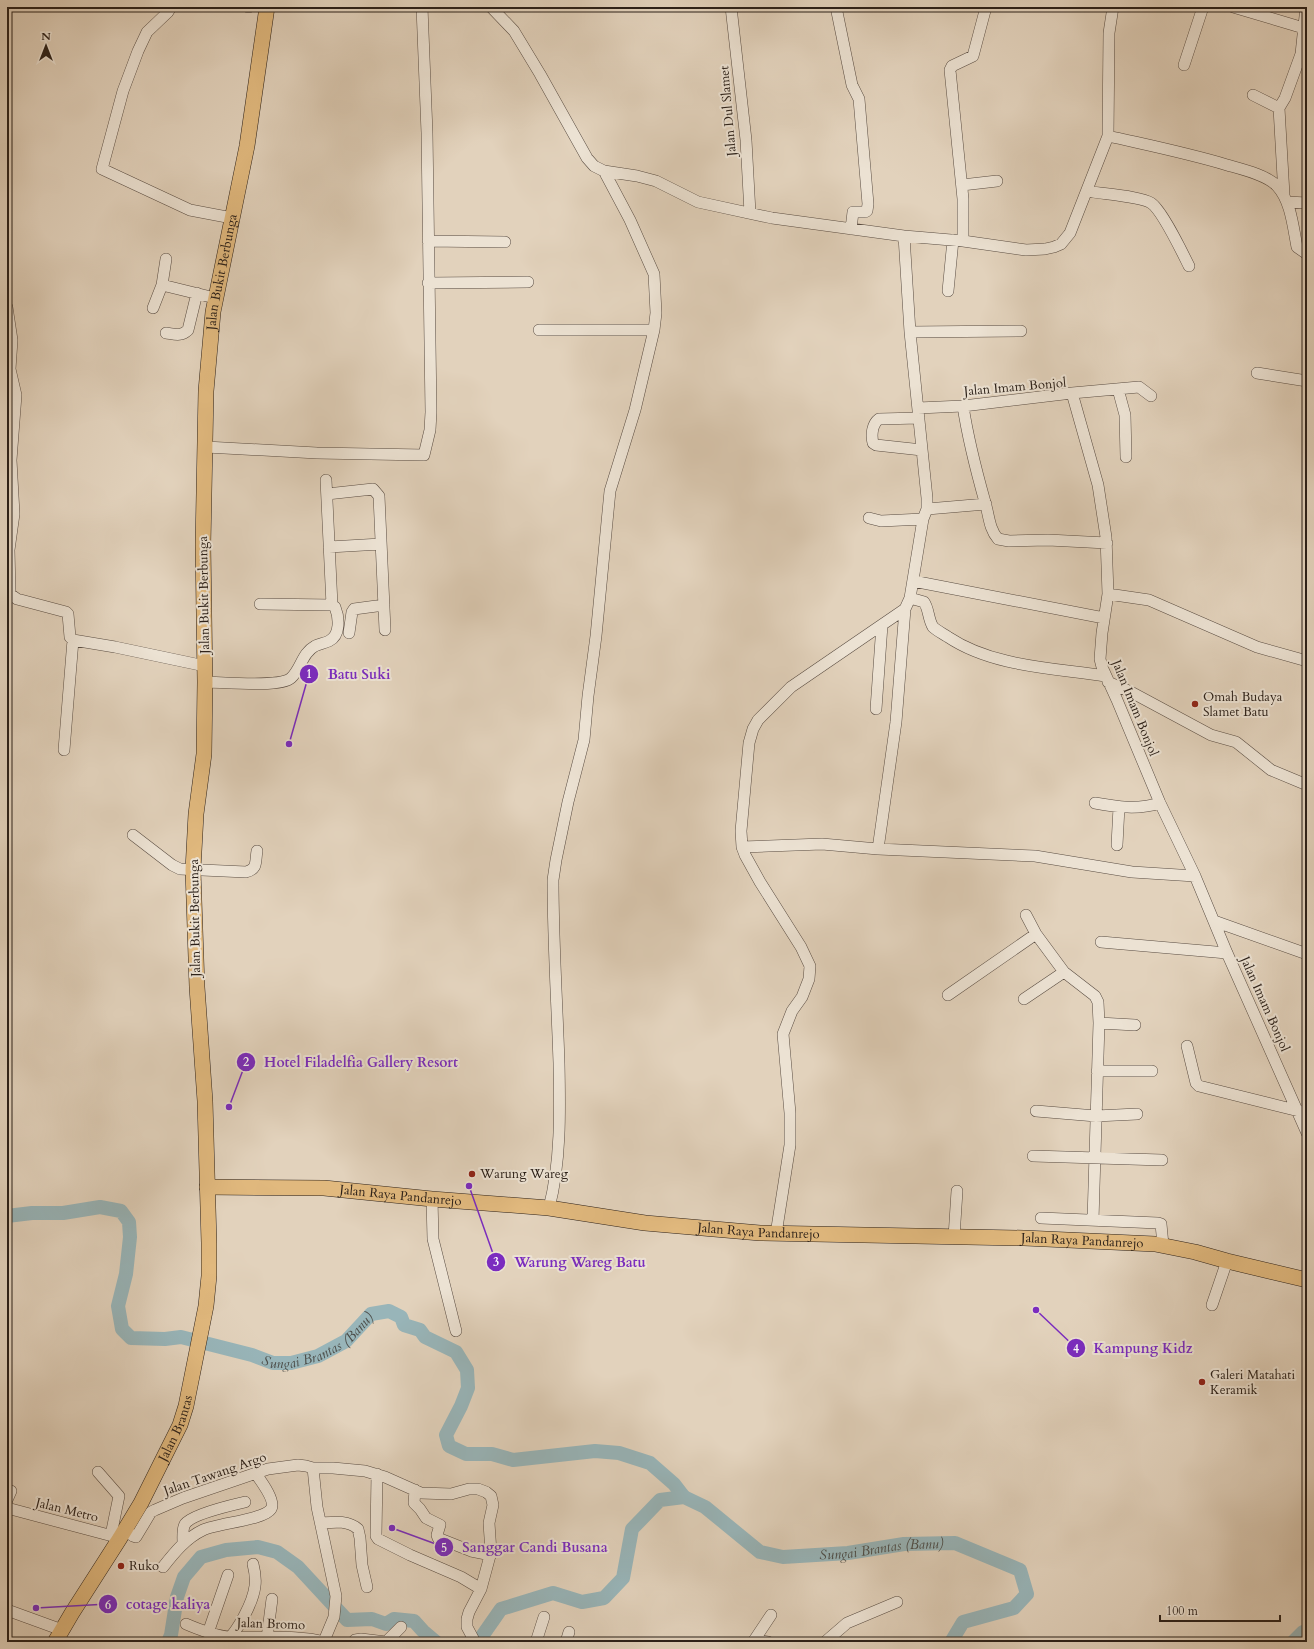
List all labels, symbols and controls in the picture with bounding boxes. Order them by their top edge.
north arrow [26,26,66,66]
text: N [41,29,51,44]
street label: Jalan Dul Slamet [715,65,741,159]
street label: Jalan Bukit Berbunga [202,212,242,333]
street label: Jalan Imam Bonjol [961,374,1068,401]
street label: Jalan Bukit Berbunga [194,536,214,656]
street label: Jalan Imam Bonjol [1107,655,1163,760]
callout: Batu Suki [299,661,398,687]
text: Batu Suki [328,665,391,684]
text: 1 [306,666,312,682]
place label: Omah Budaya Slamet Batu [1203,688,1283,721]
marker: Omah Budaya Slamet Batu [1190,699,1200,709]
street label: Jalan Bukit Berbunga [185,859,205,979]
street label: Jalan Imam Bonjol [1235,952,1294,1055]
callout: Hotel Filadelfia Gallery Resort [236,1049,465,1075]
text: Hotel Filadelfia Gallery Resort [264,1053,458,1072]
text: 2 [243,1054,249,1070]
place label: Warung Wareg [479,1165,569,1183]
marker: Warung Wareg [467,1169,477,1179]
street label: Jalan Raya Pandanrejo [337,1180,462,1210]
street label: Jalan Raya Pandanrejo [695,1218,820,1243]
street label: Jalan Raya Pandanrejo [1019,1229,1144,1252]
callout: Warung Wareg Batu [486,1249,654,1275]
text: Warung Wareg Batu [513,1253,646,1272]
text: 3 [493,1254,499,1270]
water label: Sungai Brantas (Banu) [259,1308,378,1373]
callout: Kampung Kidz [1066,1335,1201,1361]
text: Kampung Kidz [1093,1339,1193,1358]
text: 4 [1073,1341,1079,1357]
place label: Galeri Matahati Keramik [1210,1366,1295,1399]
marker: Galeri Matahati Keramik [1197,1377,1207,1387]
street label: Jalan Brantas [153,1394,197,1467]
street label: Jalan Tawang Argo [159,1448,269,1501]
street label: Jalan Metro [32,1493,100,1526]
callout: Sanggar Candi Busana [434,1534,616,1560]
water label: Sungai Brantas (Banu) [819,1534,944,1564]
text: Sanggar Candi Busana [462,1538,608,1557]
text: 5 [441,1540,447,1556]
place label: Ruko [129,1557,159,1575]
marker: Ruko [116,1561,126,1571]
callout: cotage kaliya [98,1591,218,1617]
text: cotage kaliya [126,1595,210,1614]
text: 6 [105,1597,111,1613]
scale bar [1160,1597,1280,1623]
text: 100 m [1166,1603,1199,1619]
street label: Jalan Bromo [234,1614,306,1634]

